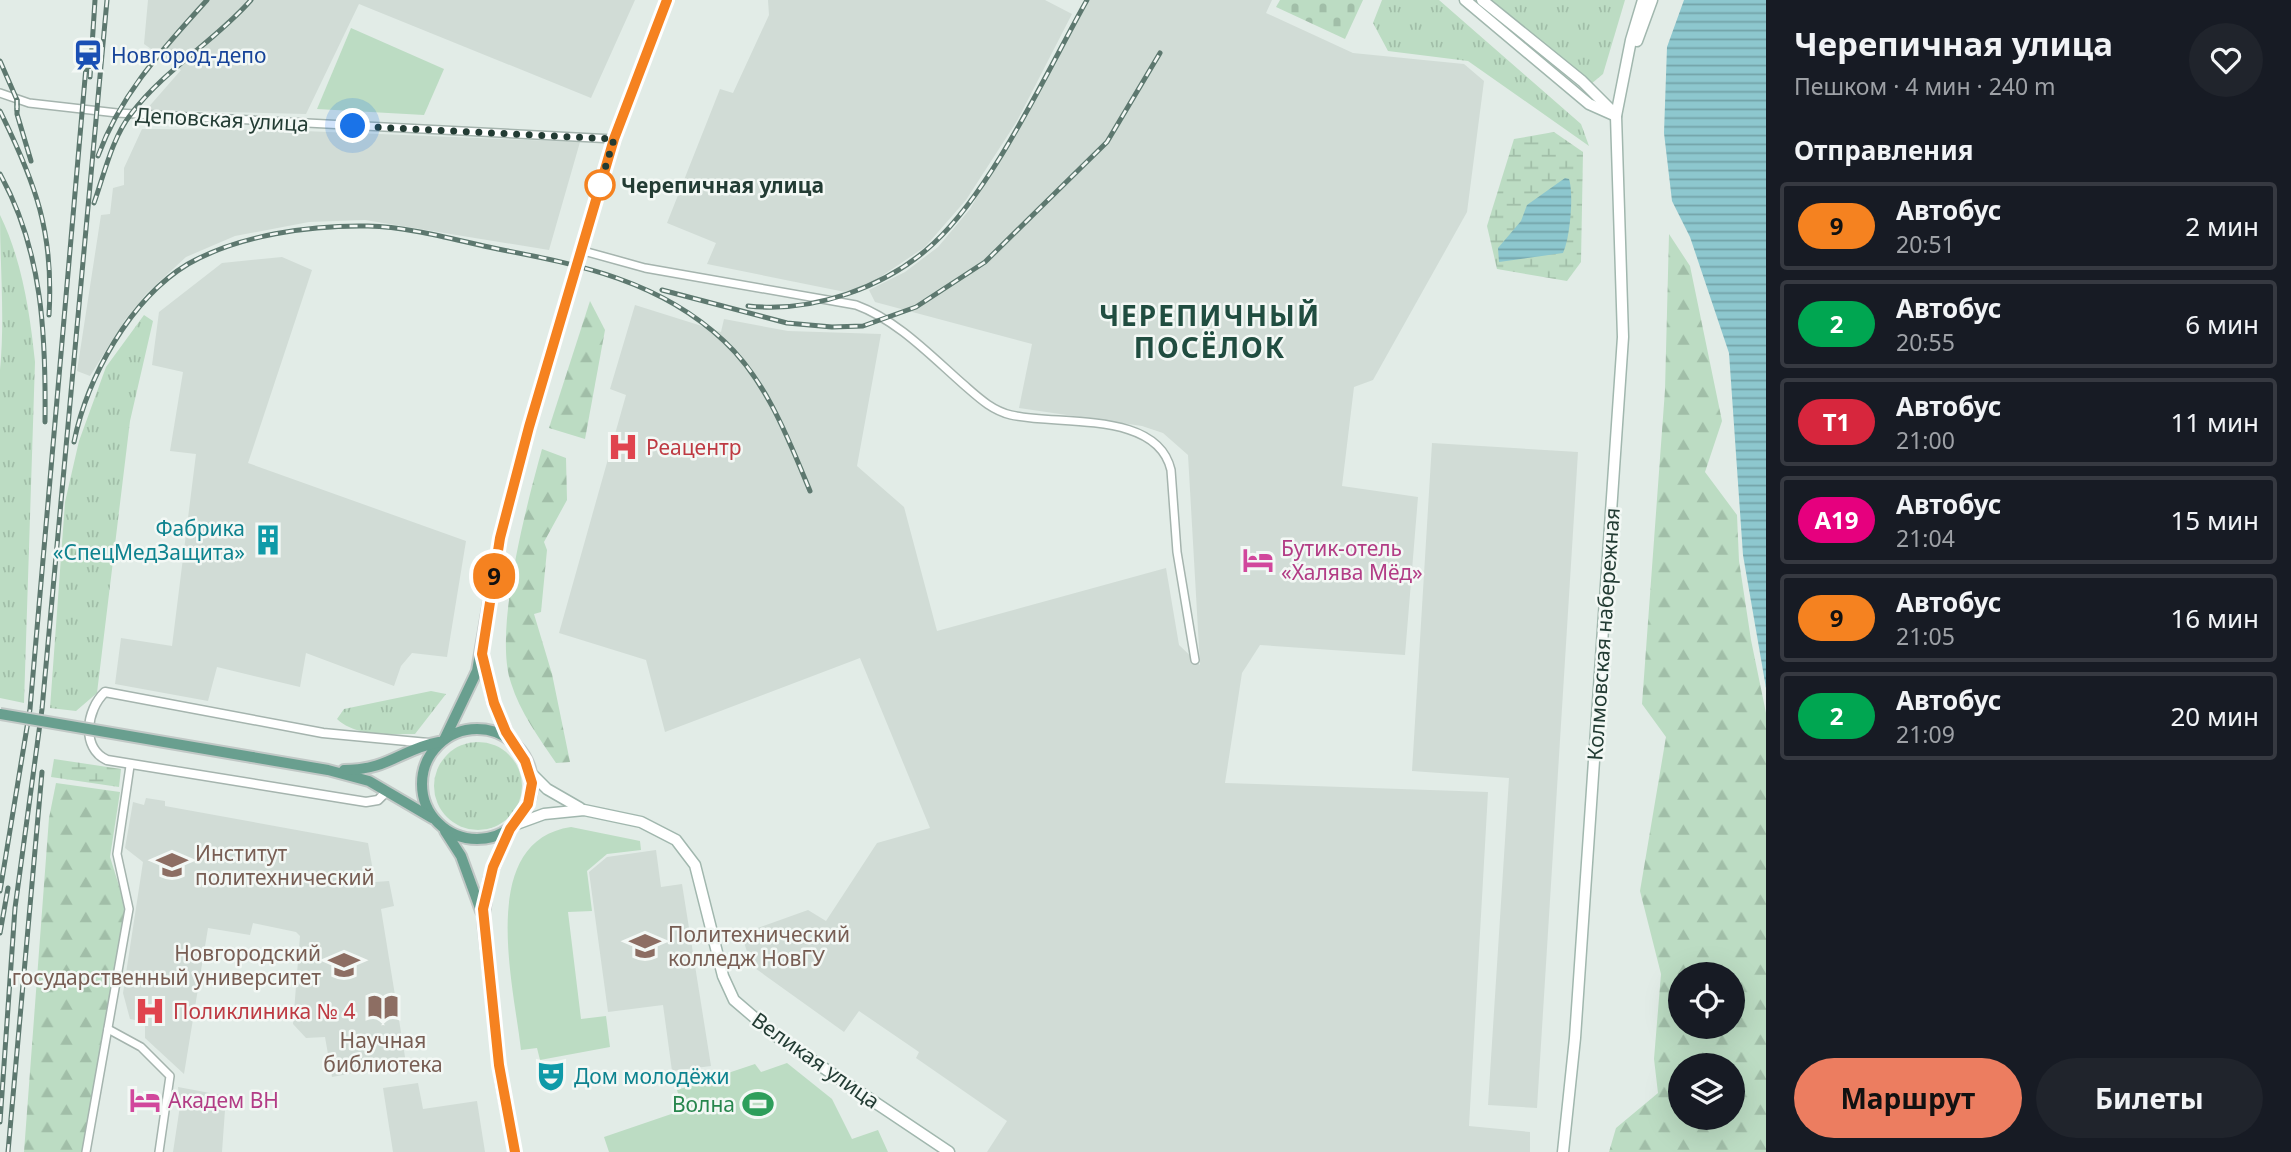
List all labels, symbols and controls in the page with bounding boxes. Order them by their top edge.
text: Черепичная улица [1794,21,2113,66]
button: heart [2189,23,2263,97]
station icon: Новгород-депо [71,38,105,72]
place label: Новгород-депо [111,41,266,69]
text: Пешком · 4 мин · 240 m [1794,70,2056,102]
street label: Деповская улица [134,100,310,138]
your location [335,108,370,143]
text: Отправления [1794,132,1973,168]
marker: Черепичная улица [585,170,615,200]
place label: Черепичная улица [621,171,824,199]
text: Автобус [1896,192,2001,228]
text: 2 мин [2185,208,2259,244]
text: 9 [1830,209,1843,242]
text: 20:51 [1896,228,1955,260]
text: Автобус [1896,290,2001,326]
district label: ЧЕРЕПИЧНЫЙ ПОСЁЛОК [1099,296,1321,366]
text: 6 мин [2185,306,2259,342]
text: 2 [1830,307,1843,340]
text: 20:55 [1896,326,1955,358]
text: Автобус [1896,388,2001,424]
text: 11 мин [2170,404,2259,440]
text: Т1 [1823,405,1850,438]
text: 21:00 [1896,424,1955,456]
hospital icon: Реацентр [606,430,640,464]
place label: Реацентр [646,433,742,461]
text: Автобус [1896,486,2001,522]
text: 15 мин [2170,502,2259,538]
text: A19 [1814,503,1859,536]
street label: Колмовская набережная [1580,507,1626,761]
place label: Фабрика «СпецМедЗащита» [53,514,245,566]
text: 21:04 [1896,522,1955,554]
building icon: Фабрика «СпецМедЗащита» [251,523,285,557]
place label: Бутик-отель «Халява Мёд» [1281,534,1423,586]
hotel icon: Бутик-отель «Халява Мёд» [1241,543,1275,577]
line badge: 9 [471,553,517,599]
text: 9 [487,559,501,592]
text: Автобус [1896,584,2001,620]
text: 16 мин [2170,600,2259,636]
text: 9 [1830,601,1843,634]
text: 21:05 [1896,620,1955,652]
text: Автобус [1896,682,2001,718]
text: 20 мин [2170,698,2259,734]
text: 2 [1830,699,1843,732]
text: 21:09 [1896,718,1955,750]
place label: Институт политехнический [195,839,374,891]
school or university icon: Институт политехнический [155,848,189,882]
place label: Политехнический колледж НовГУ [668,920,850,972]
school or university icon: Политехнический колледж НовГУ [628,929,662,963]
place label: Новгородский государственный университет [12,939,321,991]
school or university icon: Новгородский государственный университет [327,948,361,982]
map controls [1668,962,1745,1130]
button: locate [1668,962,1745,1039]
library icon: Научная библиотека [366,990,400,1024]
hospital icon: Поликлиника № 4 [133,994,167,1028]
place label: Поликлиника № 4 [173,997,355,1025]
street label: Великая улица [746,1005,886,1115]
place label: Научная библиотека [323,1026,443,1078]
button: layers [1668,1053,1745,1130]
button: Маршрут [1794,1058,2022,1138]
button: Билеты [2036,1058,2263,1138]
theatre icon: Дом молодёжи [534,1059,568,1093]
place label: Дом молодёжи [574,1062,729,1090]
hotel icon: Академ ВН [128,1083,162,1117]
place label: Академ ВН [168,1086,279,1114]
sports icon: Волна [741,1087,775,1121]
place label: Волна [672,1090,735,1118]

